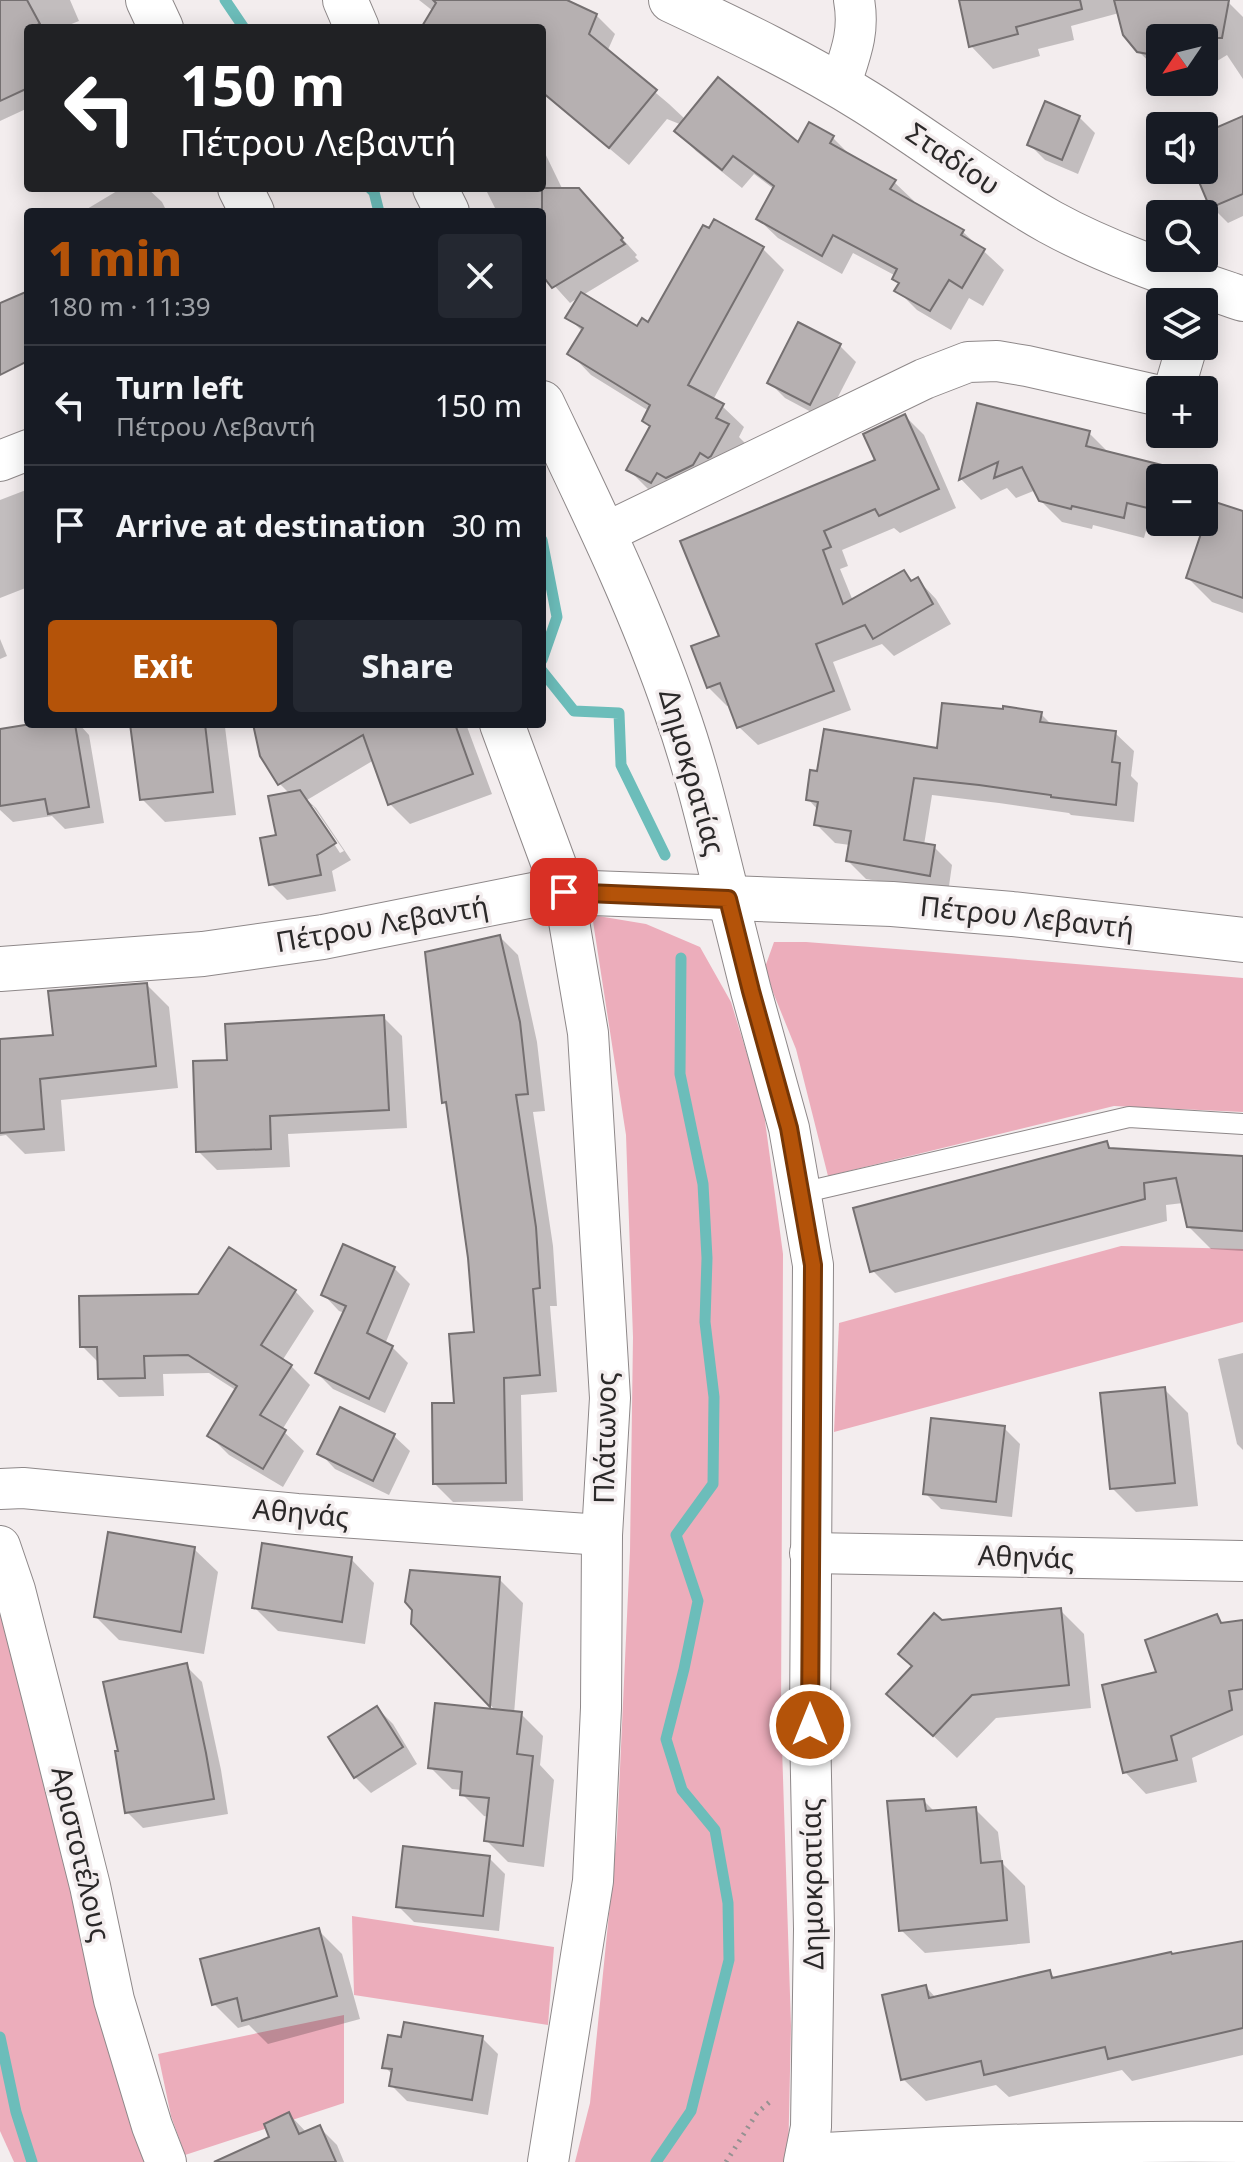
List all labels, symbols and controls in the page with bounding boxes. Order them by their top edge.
north arrow [1146,24,1218,96]
map controls [1146,24,1218,536]
text: 150 m [180,46,345,122]
icon: left [48,56,152,160]
button: sound [1146,112,1218,184]
street label: Σταδίου [899,113,1008,203]
text: Πέτρου Λεβαντή [180,118,456,167]
button: search [1146,200,1218,272]
text: 1 min [48,225,182,290]
button: close [438,234,522,318]
text: 180 m · 11:39 [48,288,211,324]
button: layers [1146,288,1218,360]
text: Turn left [116,367,244,408]
button: + [1146,376,1218,448]
icon: left [48,383,92,427]
text: 150 m [435,385,522,426]
text: Πέτρου Λεβαντή [116,408,316,444]
button: − [1146,464,1218,536]
icon: arrive [48,503,92,547]
text: Arrive at destination [116,505,426,546]
text: 30 m [452,505,522,546]
button: Exit [48,620,277,712]
button: Share [293,620,522,712]
street label: Δημοκρατίας [651,684,735,859]
pin [530,858,598,926]
icon: arrive [542,870,586,914]
street label: Πέτρου Λεβαντή [273,886,491,960]
street label: Πέτρου Λεβαντή [918,886,1136,946]
street label: Πλάτωνος [584,1372,624,1504]
street label: Αθηνάς [251,1489,351,1535]
street label: Αθηνάς [977,1535,1075,1577]
position arrow [768,1683,852,1767]
street label: Αριστοτέλους [43,1763,121,1945]
street label: Δημοκρατίας [791,1798,831,1970]

